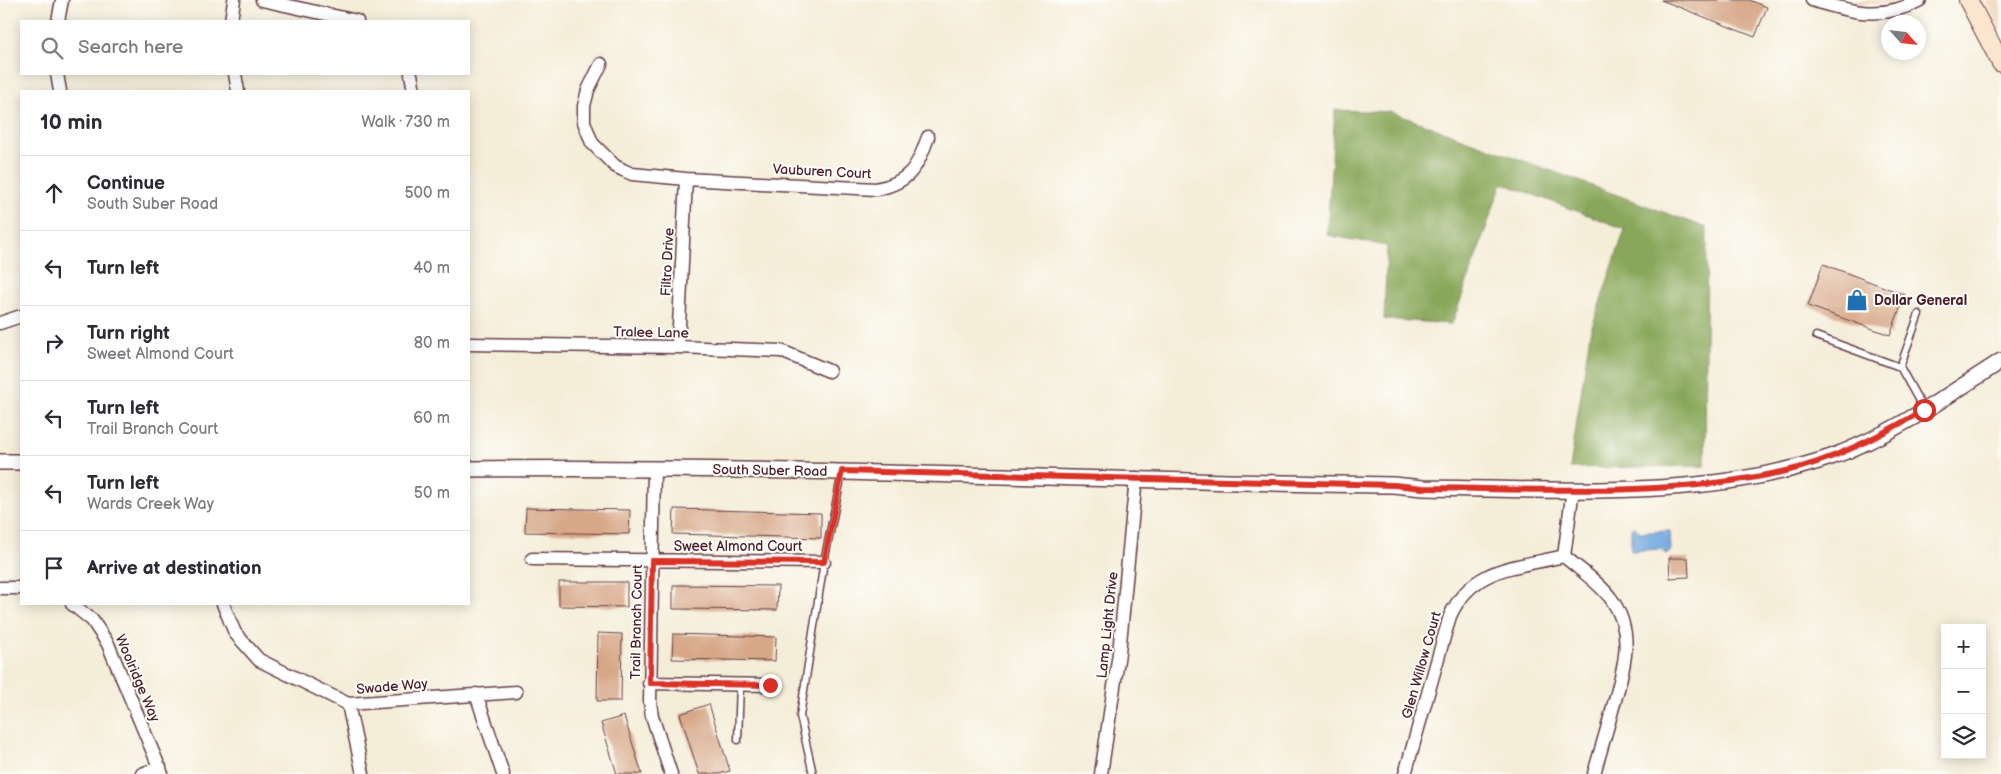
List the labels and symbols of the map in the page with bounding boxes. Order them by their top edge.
north arrow [1881,15,1926,60]
street label: Vauburen Court [772,160,872,183]
street label: Filtro Drive [657,227,678,297]
shop icon: Dollar General [1844,287,1870,313]
place label: Dollar General [1874,292,1967,309]
street label: Tralee Lane [613,323,689,342]
route start [1913,399,1936,422]
street label: South Suber Road [712,461,828,480]
street label: Sweet Almond Court [674,538,803,555]
street label: Trail Branch Court [627,564,646,680]
street label: Lamp Light Drive [1093,571,1122,679]
street label: Glen Willow Court [1398,609,1445,721]
street label: Woolridge Way [112,632,164,725]
route end [759,674,782,697]
street label: Swade Way [356,675,429,698]

